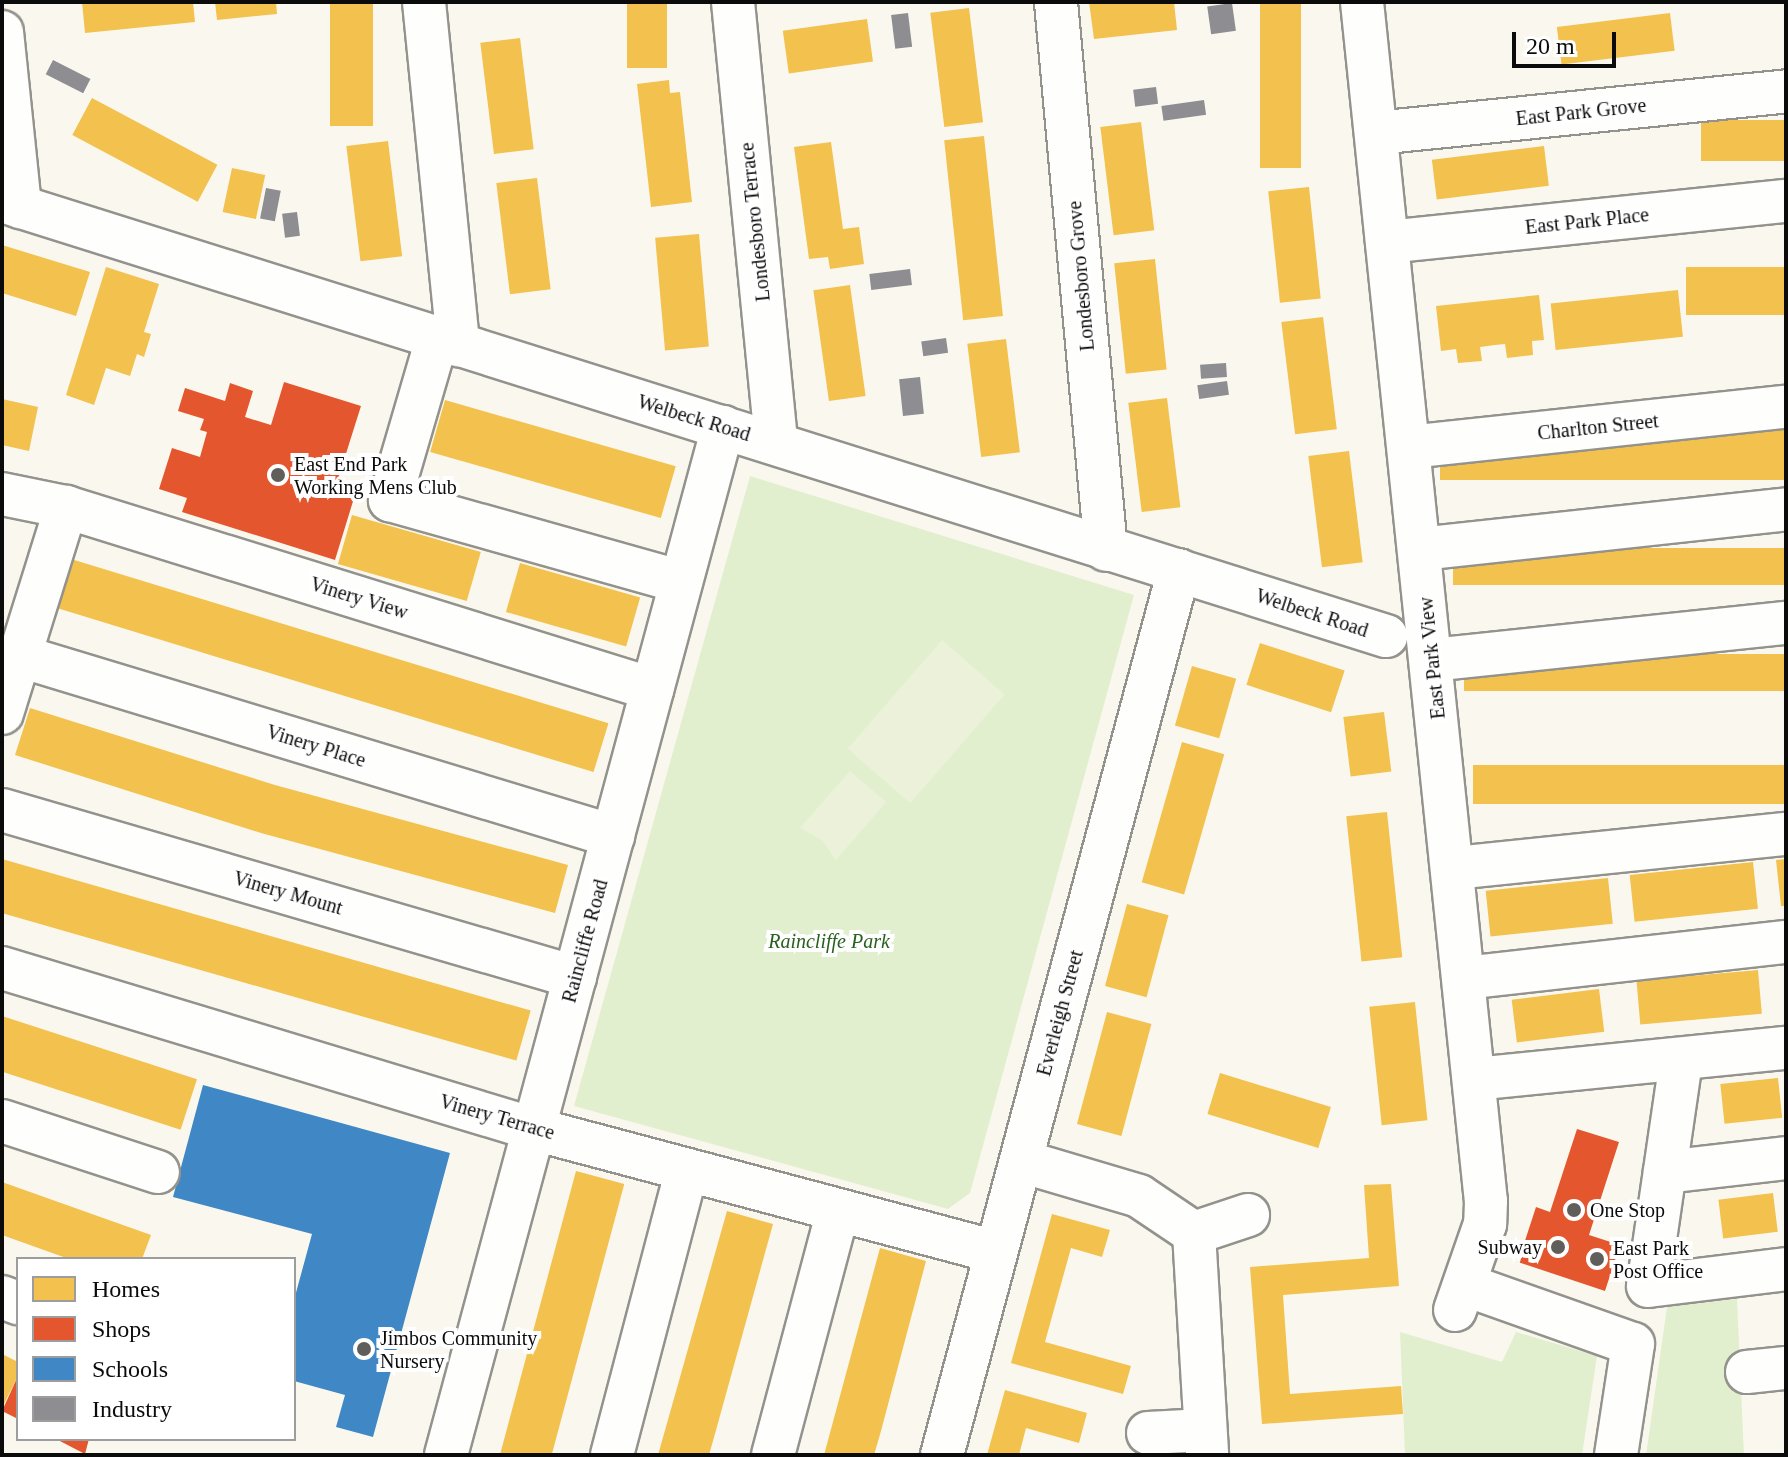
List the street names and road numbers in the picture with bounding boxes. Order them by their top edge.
street label: East Park Grove [1515,93,1647,131]
street label: Londesboro Terrace [735,141,775,303]
street label: Londesboro Grove [1062,200,1100,352]
street label: East Park Place [1524,203,1650,239]
street label: Welbeck Road [635,389,753,447]
street label: Charlton Street [1536,409,1660,445]
street label: Vinery View [307,572,411,624]
street label: Welbeck Road [1253,584,1371,642]
street label: East Park View [1414,595,1450,721]
street label: Vinery Place [263,720,369,772]
street label: Vinery Mount [231,866,345,920]
street label: Raincliffe Road [557,877,613,1005]
street label: Everleigh Street [1032,947,1088,1079]
street label: Vinery Terrace [437,1089,557,1145]

